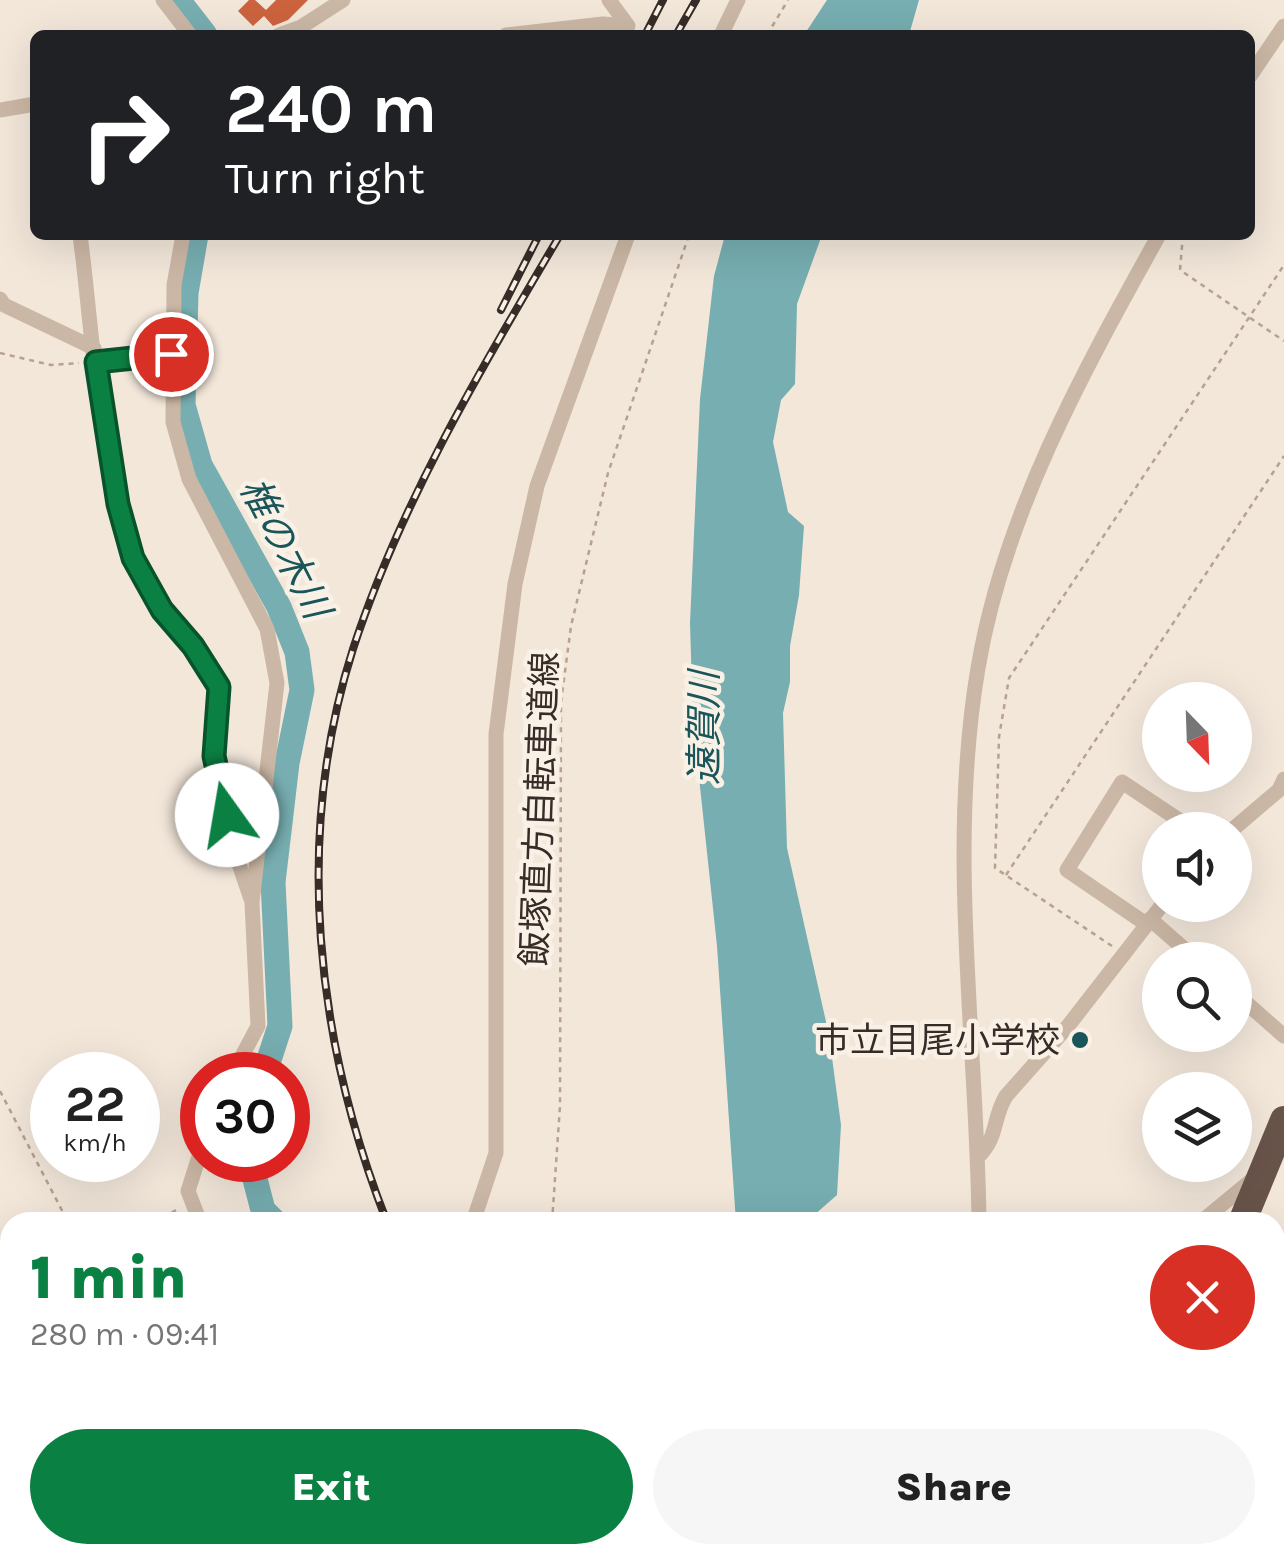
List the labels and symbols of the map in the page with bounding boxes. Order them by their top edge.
pin [129,312,214,397]
water label: 椎の木川 [230,470,341,629]
street label: 飯塚直方自転車道線 [514,651,566,967]
water label: 遠賀川 [682,667,727,785]
north arrow [1142,682,1252,792]
position arrow [175,763,279,867]
place label: 市立目尾小学校 [815,1020,1060,1061]
marker: 市立目尾小学校 [1069,1029,1091,1051]
speed limit sign: 30 [180,1052,310,1182]

